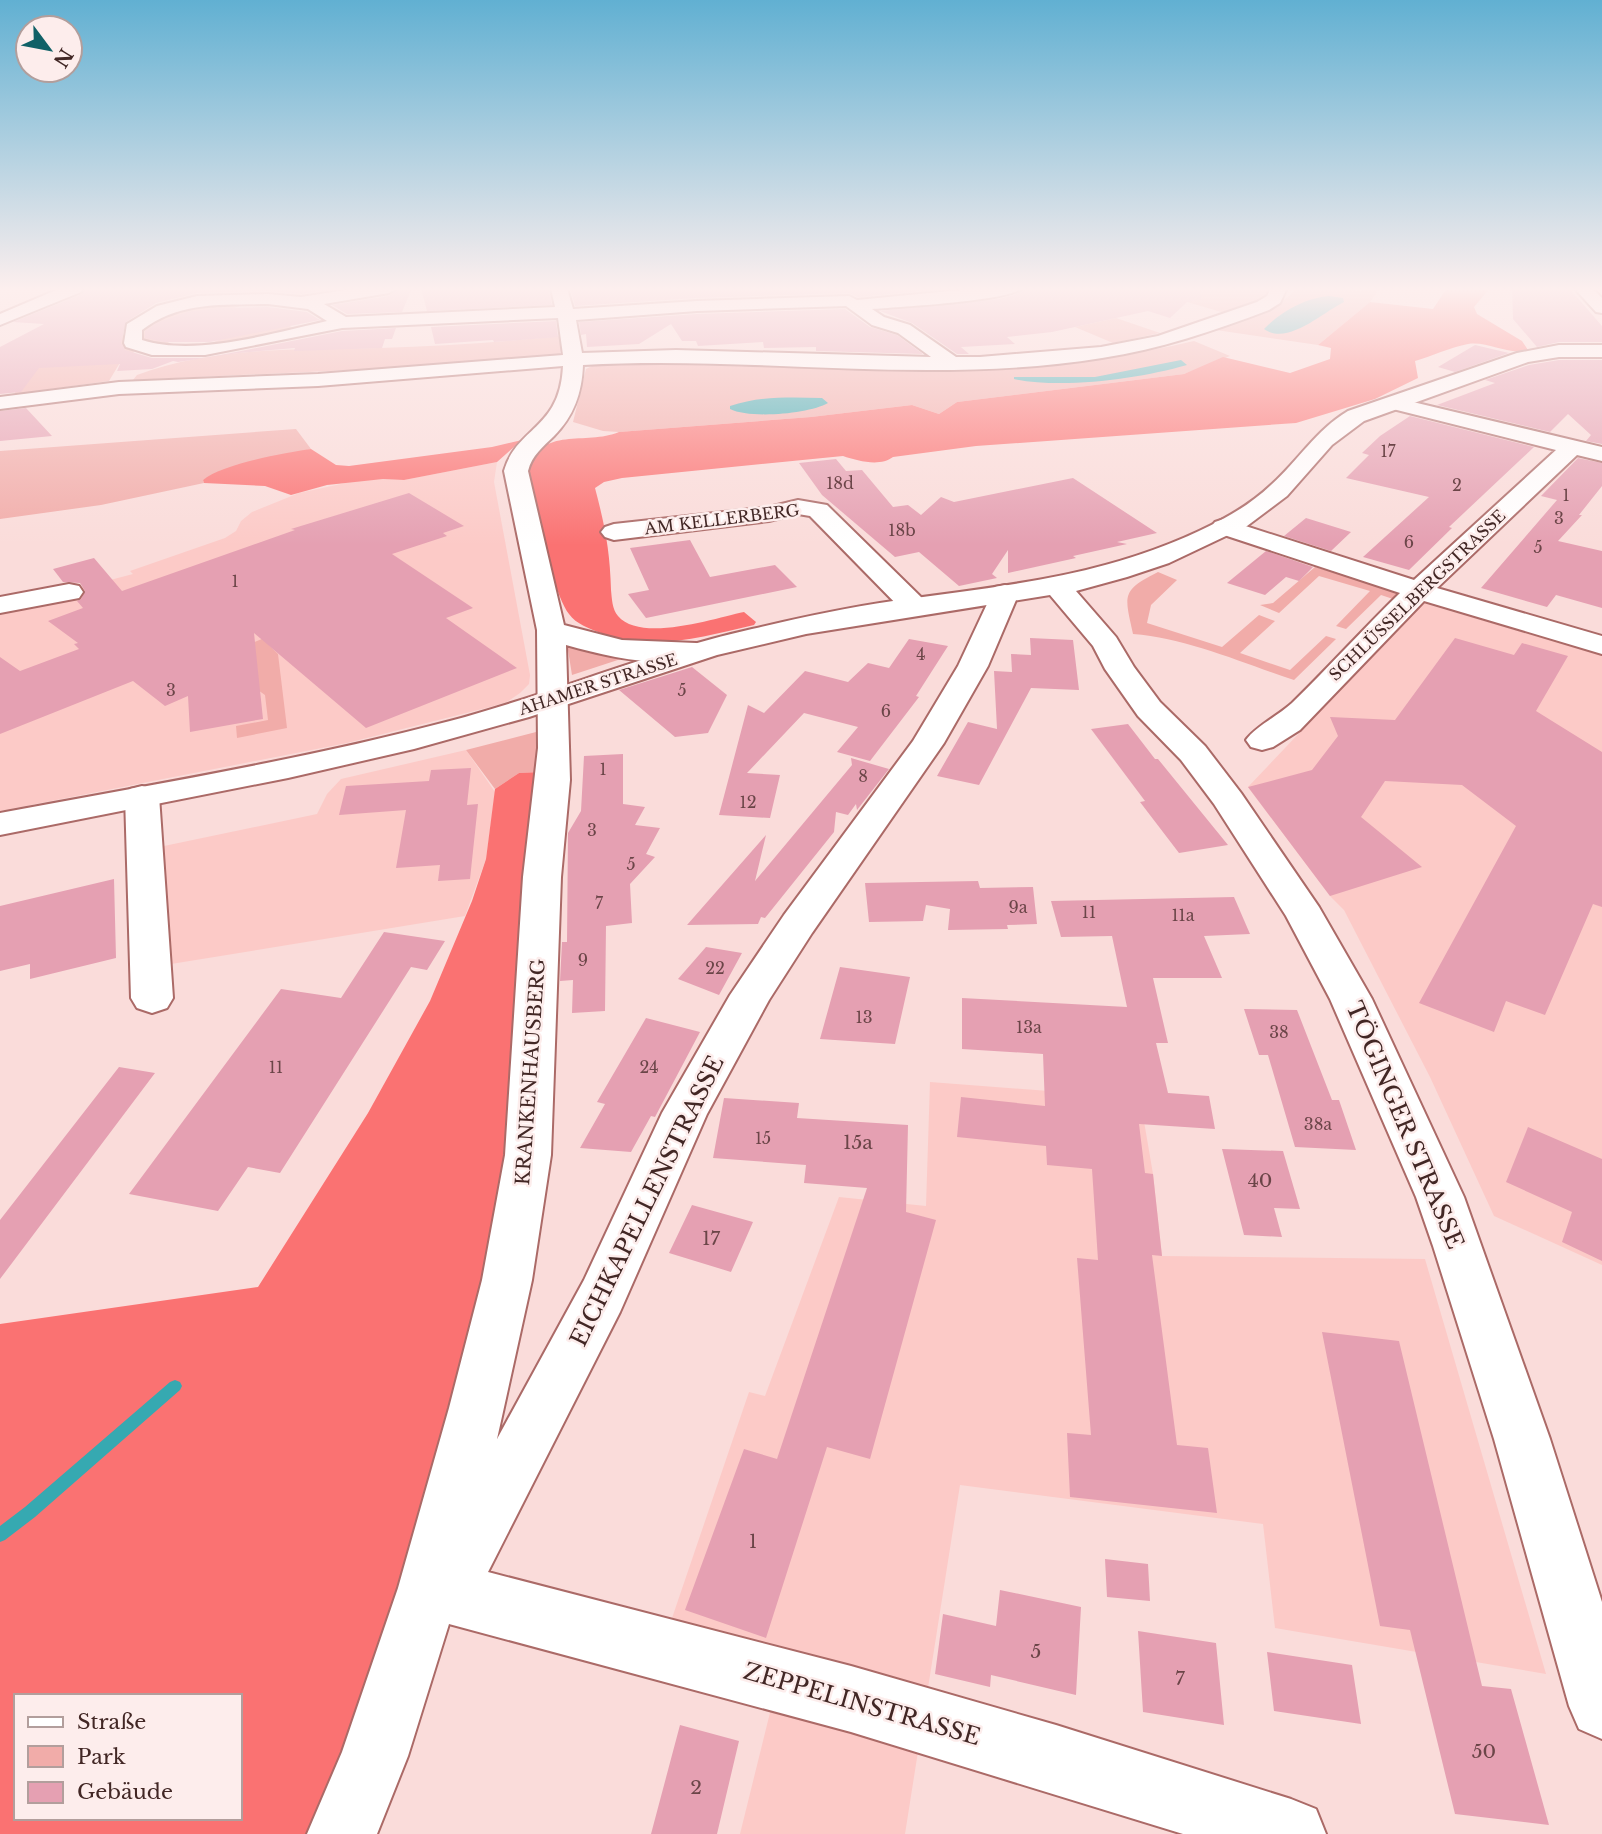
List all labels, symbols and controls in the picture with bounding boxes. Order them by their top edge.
north arrow [14,14,84,84]
text: N [48,44,77,72]
house number: 17 [1380,441,1397,461]
house number: 18d [826,473,854,493]
house number: 2 [1452,475,1462,495]
house number: 1 [1562,485,1570,505]
street label: AM KELLERBERG [642,500,801,539]
street label: SCHLÜSSELBERGSTRASSE [1325,505,1509,685]
house number: 3 [1554,508,1564,528]
house number: 18b [888,520,916,540]
house number: 6 [1404,532,1414,552]
house number: 5 [1533,537,1543,557]
house number: 1 [231,571,239,591]
house number: 4 [916,644,926,664]
street label: AHAMER STRASSE [515,649,680,719]
house number: 3 [166,680,176,700]
house number: 5 [677,680,687,700]
house number: 6 [881,701,891,721]
house number: 1 [599,759,607,779]
house number: 8 [858,766,868,786]
house number: 12 [740,792,757,812]
house number: 3 [587,820,597,840]
house number: 5 [626,854,636,874]
house number: 7 [595,893,604,913]
house number: 9a [1008,897,1028,917]
house number: 11 [1082,902,1096,922]
house number: 11a [1171,905,1195,925]
house number: 9 [578,950,588,970]
street label: KRANKENHAUSBERG [511,958,550,1186]
house number: 22 [705,958,725,978]
street label: TÖGINGER STRASSE [1340,997,1471,1253]
house number: 13 [856,1007,873,1027]
house number: 13a [1016,1017,1042,1037]
house number: 38 [1269,1022,1289,1042]
street label: EICHKAPELLENSTRASSE [564,1051,730,1351]
house number: 11 [269,1057,283,1077]
house number: 24 [639,1057,659,1077]
house number: 38a [1304,1114,1332,1134]
house number: 15 [755,1128,771,1148]
house number: 15a [843,1131,873,1154]
house number: 40 [1248,1169,1272,1192]
house number: 17 [702,1227,720,1250]
house number: 1 [749,1530,757,1553]
house number: 5 [1031,1640,1041,1663]
street label: ZEPPELINSTRASSE [740,1657,984,1751]
house number: 7 [1175,1667,1185,1690]
legend [14,1694,242,1820]
text: Straße [77,1709,146,1735]
house number: 50 [1472,1740,1496,1763]
text: Park [77,1744,126,1770]
house number: 2 [690,1776,702,1799]
text: Gebäude [77,1779,173,1805]

